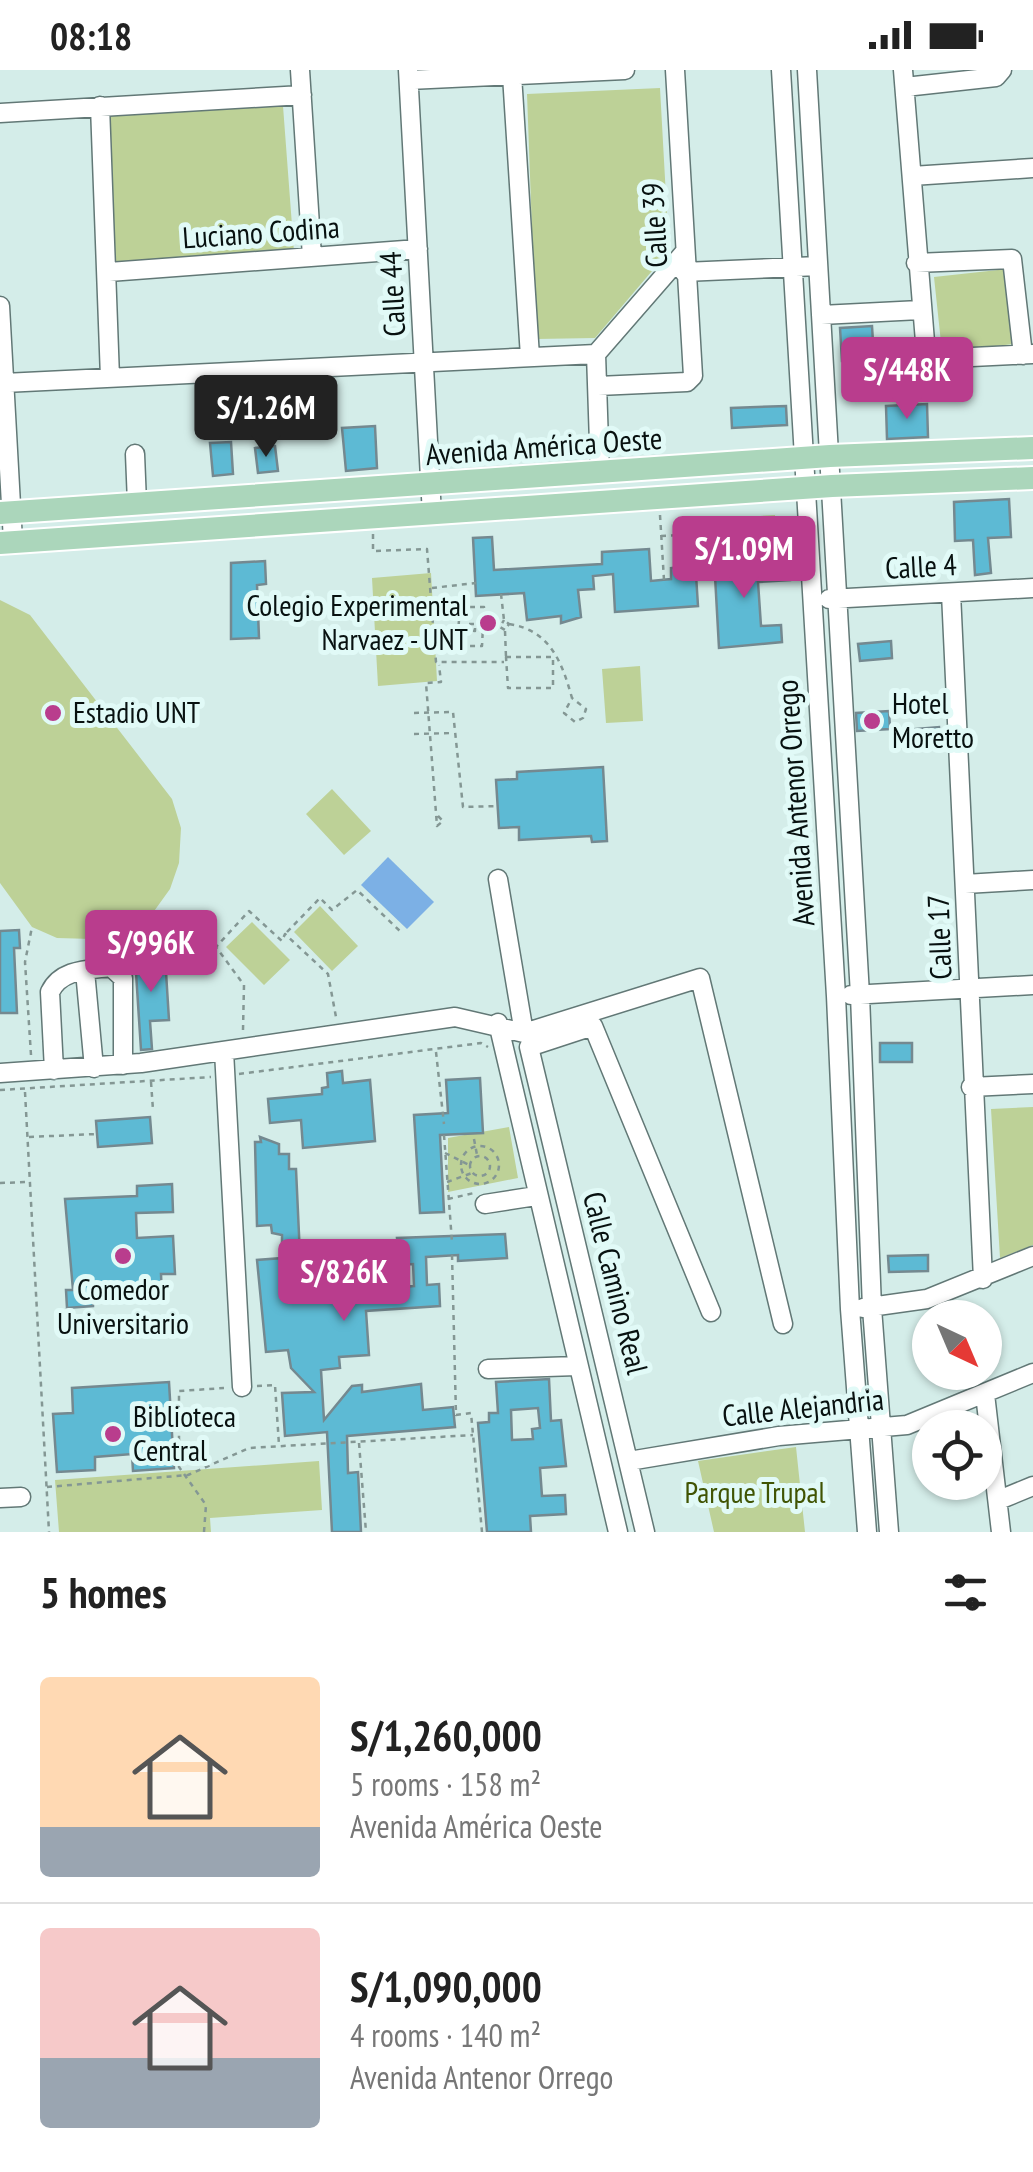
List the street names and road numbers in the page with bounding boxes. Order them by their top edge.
street label: Calle 39 [632,182,675,269]
street label: Luciano Codina [181,207,341,256]
street label: Calle 44 [370,251,413,338]
street label: Avenida América Oeste [424,418,663,473]
street label: Calle 4 [884,544,958,587]
street label: Avenida Antenor Orrego [766,679,823,928]
street label: Calle 17 [918,894,959,980]
street label: Calle Camino Real [575,1187,658,1378]
street label: Calle Alejandria [720,1379,886,1434]

